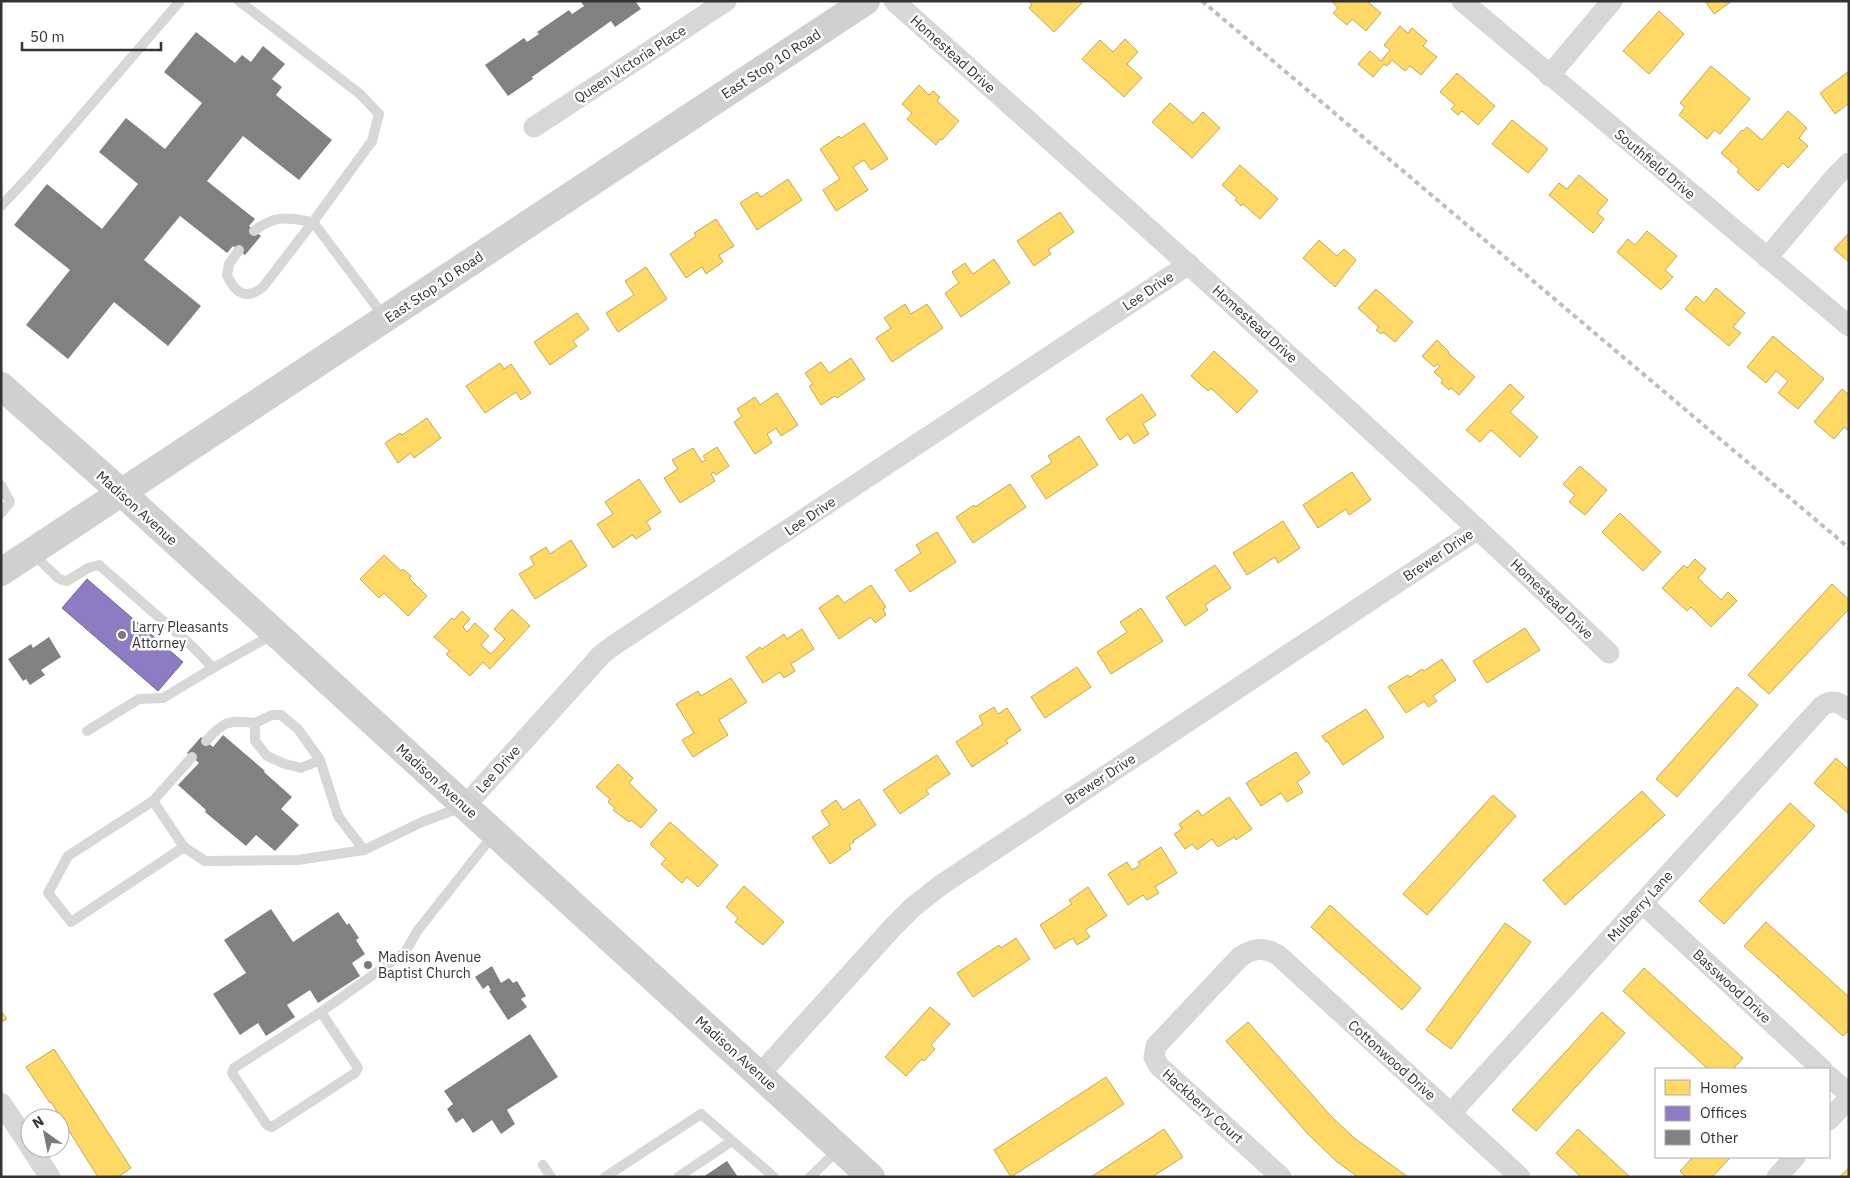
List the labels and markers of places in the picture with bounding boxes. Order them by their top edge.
place label: Larry Pleasants Attorney [132,618,229,652]
marker: Larry Pleasants Attorney [116,629,128,641]
place label: Madison Avenue Baptist Church [378,948,481,982]
marker: Madison Avenue Baptist Church [362,959,374,971]

